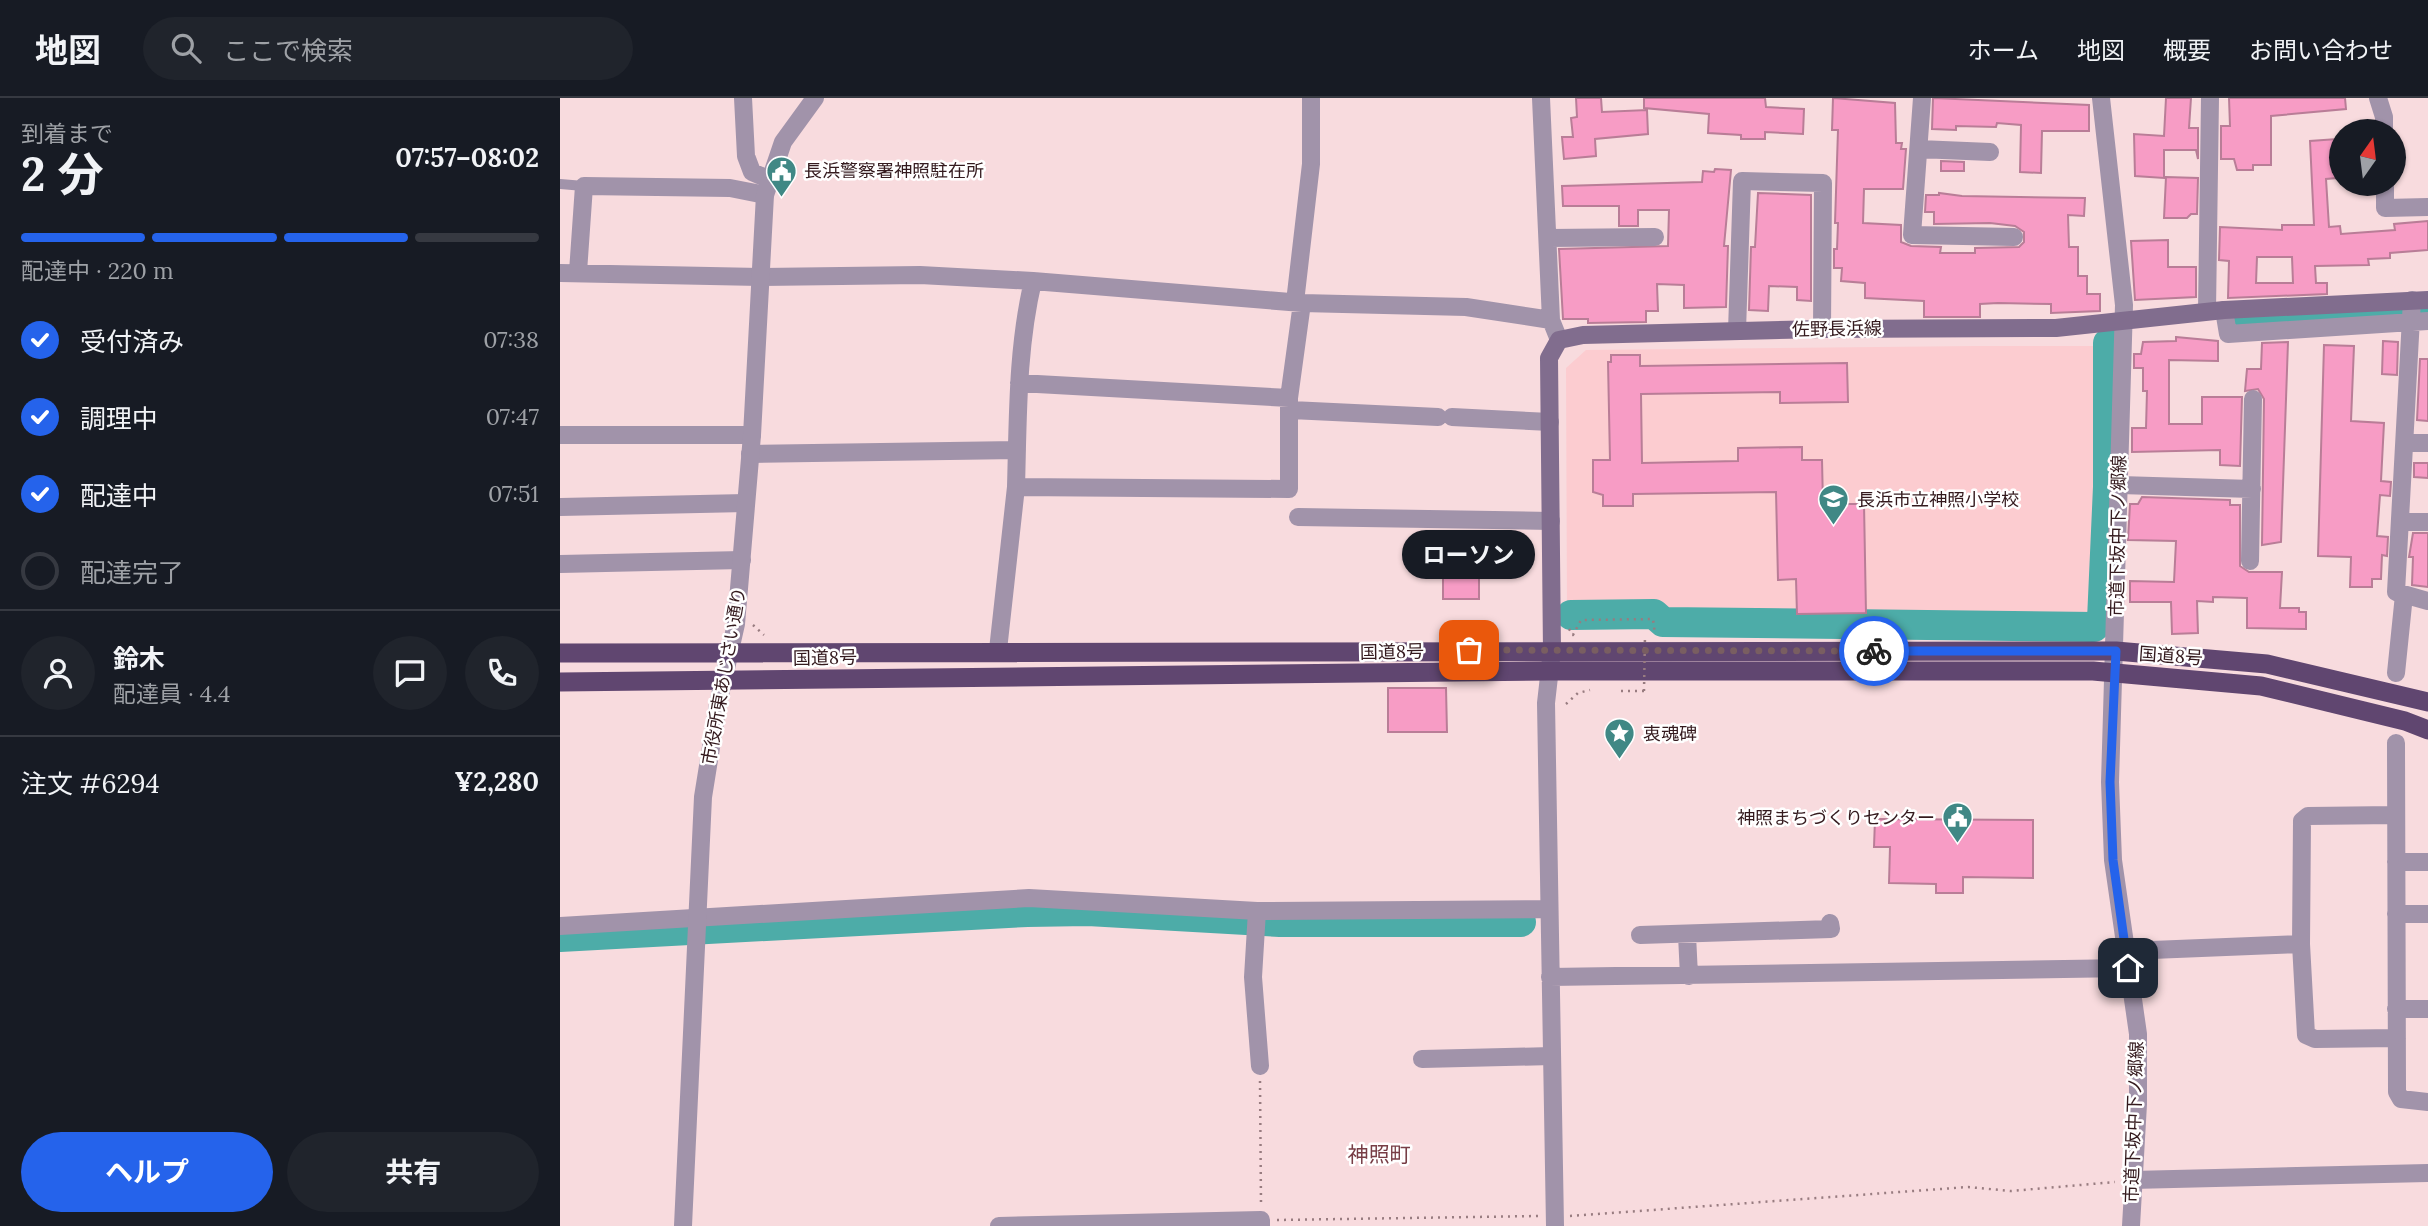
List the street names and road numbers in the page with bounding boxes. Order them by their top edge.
street label: 佐野長浜線 [1792,316,1882,341]
street label: 市道下坂中下ノ郷線 [2105,455,2130,617]
street label: 市役所東あじさい通り [697,585,750,767]
street label: 国道8号 [1360,639,1424,664]
street label: 国道8号 [2138,642,2204,669]
street label: 国道8号 [793,645,857,670]
street label: 市道下坂中下ノ郷線 [2119,1041,2148,1203]

